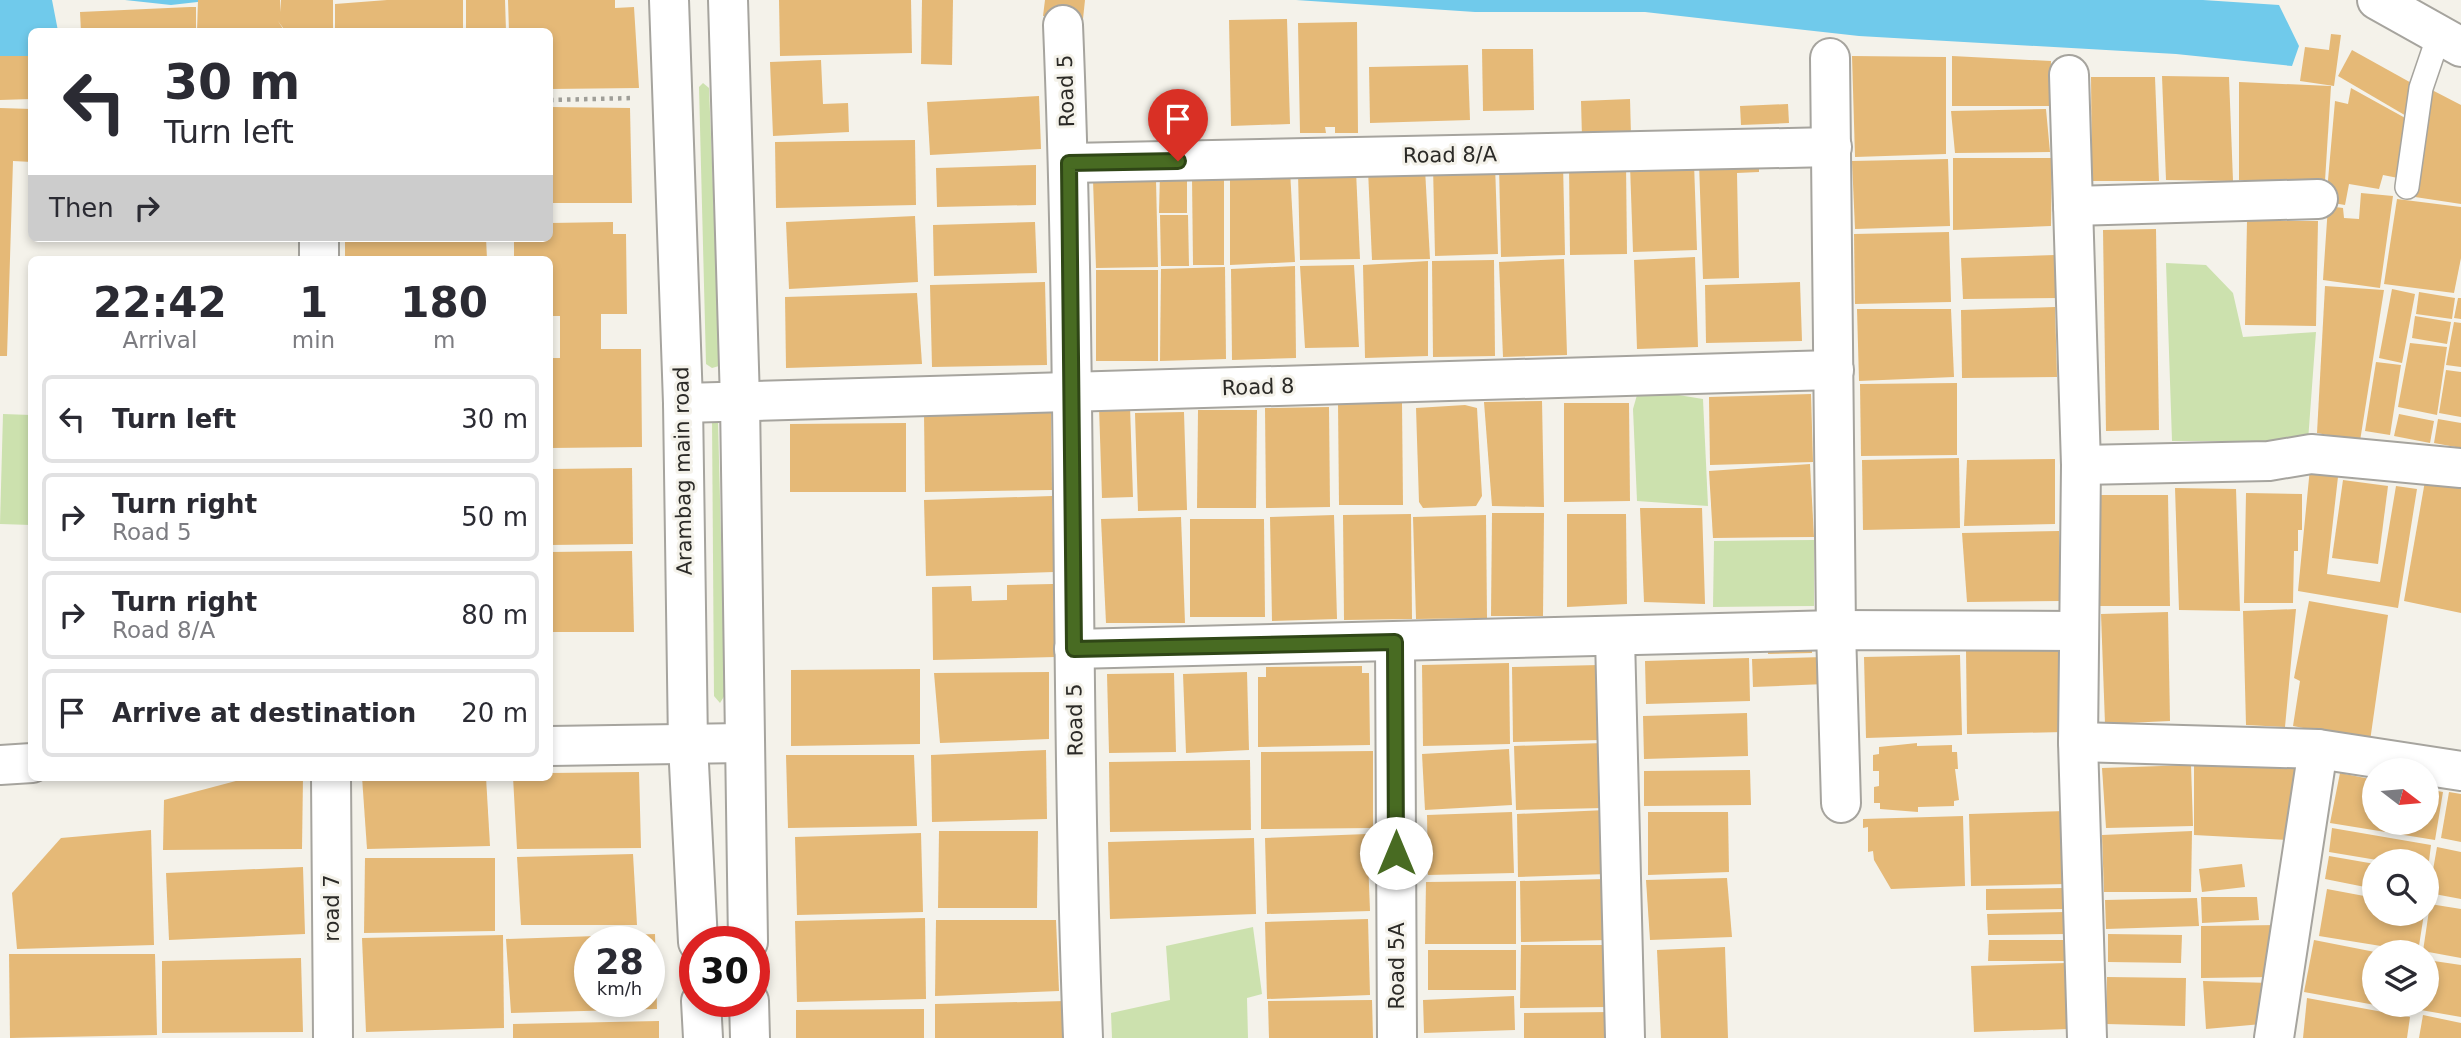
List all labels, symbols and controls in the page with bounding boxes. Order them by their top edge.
text: 30 m [164,54,300,111]
street label: Road 5 [1053,54,1079,128]
icon: left [49,56,140,147]
pin [1148,89,1208,161]
icon: arrive [1159,100,1197,138]
text: Turn left [164,113,294,151]
street label: Road 8/A [1403,142,1498,168]
icon: right [128,189,166,227]
text: Then [49,193,114,223]
text: 22:42 [93,278,227,327]
text: 1 [299,278,328,327]
text: 180 [400,278,488,327]
text: Arrival [123,327,197,353]
text: min [292,327,335,353]
text: m [433,327,455,353]
street label: Arambag main road [669,366,697,576]
street label: Road 8 [1221,374,1295,400]
icon: left [53,400,91,438]
text: Turn left [112,404,236,434]
text: 30 m [461,404,528,434]
text: Turn right [112,489,257,519]
icon: right [53,498,91,536]
text: 50 m [461,502,528,532]
text: Road 5 [112,519,192,545]
text: Turn right [112,587,257,617]
icon: right [53,596,91,634]
text: 80 m [461,600,528,630]
text: Road 8/A [112,617,215,643]
street label: Road 5 [1062,683,1088,757]
icon: arrive [53,694,91,732]
text: Arrive at destination [112,698,416,728]
text: 20 m [461,698,528,728]
north arrow [2362,758,2440,835]
map controls [2362,758,2439,1017]
position arrow [1359,816,1433,890]
button: search [2362,849,2439,926]
street label: road 7 [320,874,344,942]
street label: Road 5A [1385,922,1409,1010]
speed limit sign: 30 [679,926,770,1017]
button: layers [2362,940,2439,1017]
text: 28 [595,942,644,982]
text: km/h [597,978,642,999]

